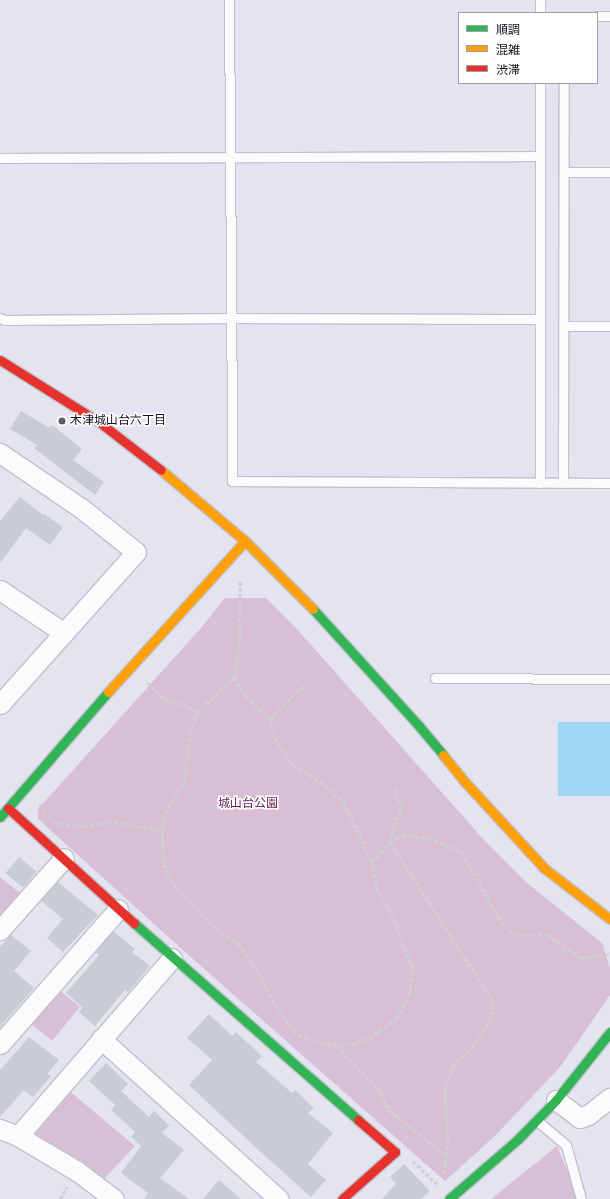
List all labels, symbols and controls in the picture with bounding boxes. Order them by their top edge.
legend [458,12,598,84]
text: 順調 [496,23,520,37]
text: 混雑 [496,43,520,57]
text: 渋滞 [496,63,520,77]
place label: 木津城山台六丁目 [70,414,166,428]
marker: 木津城山台六丁目 [57,416,67,426]
park label: 城山台公園 [218,797,278,811]

